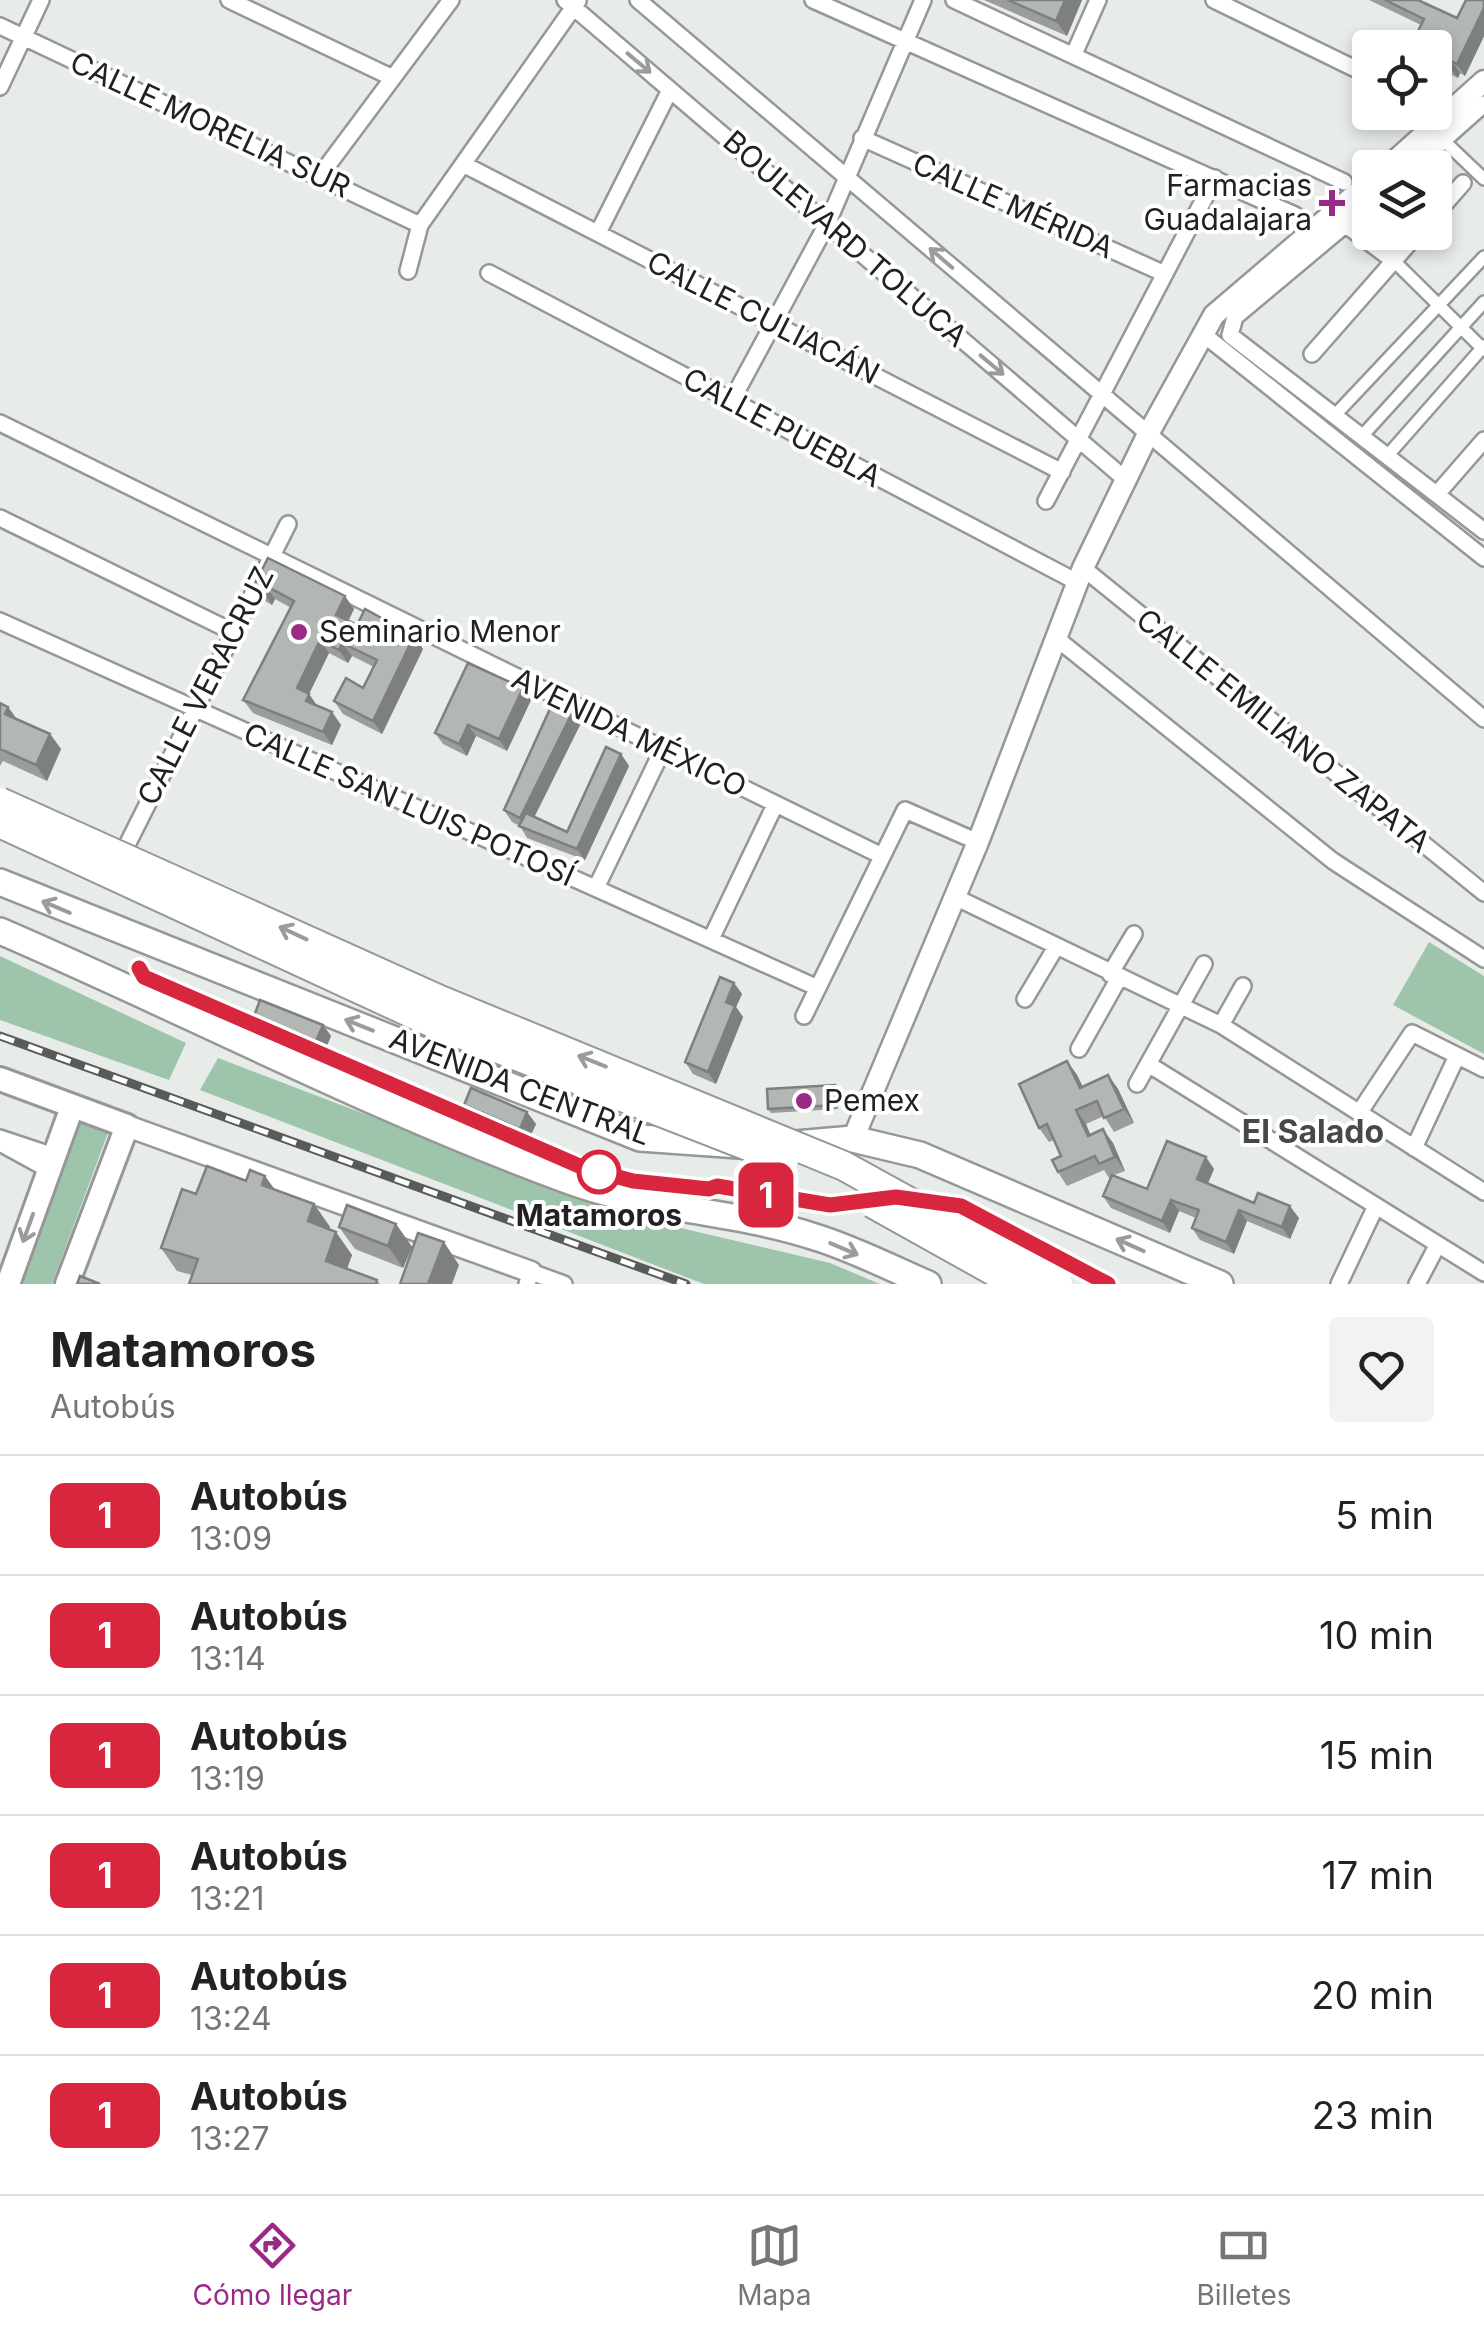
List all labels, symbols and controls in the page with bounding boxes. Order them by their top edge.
map controls [1352,30,1452,250]
button: locate [1352,30,1452,130]
street label: CALLE MORELIA SUR [65,43,356,205]
one-way arrow [626,52,651,75]
street label: BOULEVARD TOLUCA [716,123,975,354]
street label: CALLE MÉRIDA [907,145,1120,266]
button: layers [1352,150,1452,250]
place label: Farmacias Guadalajara [1143,167,1312,237]
marker: Farmacias Guadalajara [1321,192,1343,214]
street label: CALLE CULIACÁN [641,243,886,391]
one-way arrow [929,247,954,270]
one-way arrow [979,354,1005,376]
street label: CALLE PUEBLA [677,360,888,494]
street label: CALLE VERACRUZ [129,560,281,811]
street label: CALLE EMILIANO ZAPATA [1130,601,1438,860]
place label: Seminario Menor [319,613,561,649]
marker: Seminario Menor [288,621,310,643]
street label: AVENIDA MÉXICO [506,660,753,804]
street label: CALLE SAN LUIS POTOSÍ [238,715,580,893]
one-way arrow [41,896,72,914]
one-way arrow [278,923,309,941]
one-way arrow [344,1014,375,1032]
street label: AVENIDA CENTRAL [385,1020,656,1152]
one-way arrow [577,1050,608,1068]
place label: Pemex [824,1082,920,1118]
marker: Pemex [793,1090,815,1112]
district label: El Salado [1242,1112,1384,1151]
marker: Matamoros [578,1151,620,1193]
line badge: 1 [734,1162,798,1228]
text: 1 [758,1174,774,1216]
place label: Matamoros [516,1197,682,1233]
one-way arrow [18,1212,36,1243]
one-way arrow [1116,1235,1146,1253]
one-way arrow [828,1241,859,1259]
button: heart [1329,1317,1434,1422]
text: Matamoros [50,1320,316,1379]
text: Autobús [50,1387,176,1426]
text: Autobús [190,1473,348,1519]
text: 5 min [1335,1492,1434,1538]
text: 1 [97,1494,113,1536]
text: 13:09 [190,1519,272,1558]
text: Autobús [190,1593,348,1639]
text: 10 min [1319,1612,1434,1658]
text: 1 [97,1614,113,1656]
text: 13:14 [190,1639,266,1678]
text: Autobús [190,1713,348,1759]
text: 15 min [1320,1732,1434,1778]
text: 1 [97,1734,113,1776]
text: 13:19 [190,1759,265,1798]
text: Autobús [190,1833,348,1879]
text: 17 min [1321,1852,1434,1898]
text: 1 [97,1854,113,1896]
text: 13:21 [190,1879,265,1918]
text: Autobús [190,1953,348,1999]
text: 20 min [1311,1972,1434,2018]
text: 1 [97,1974,113,2016]
text: 13:24 [190,1999,272,2038]
text: Autobús [190,2073,348,2119]
text: 23 min [1312,2092,1434,2138]
text: 1 [97,2094,113,2136]
text: 13:27 [190,2119,270,2158]
tab: Cómo llegar [193,2218,352,2312]
tab: Mapa [737,2218,811,2312]
tab: Billetes [1197,2218,1291,2312]

